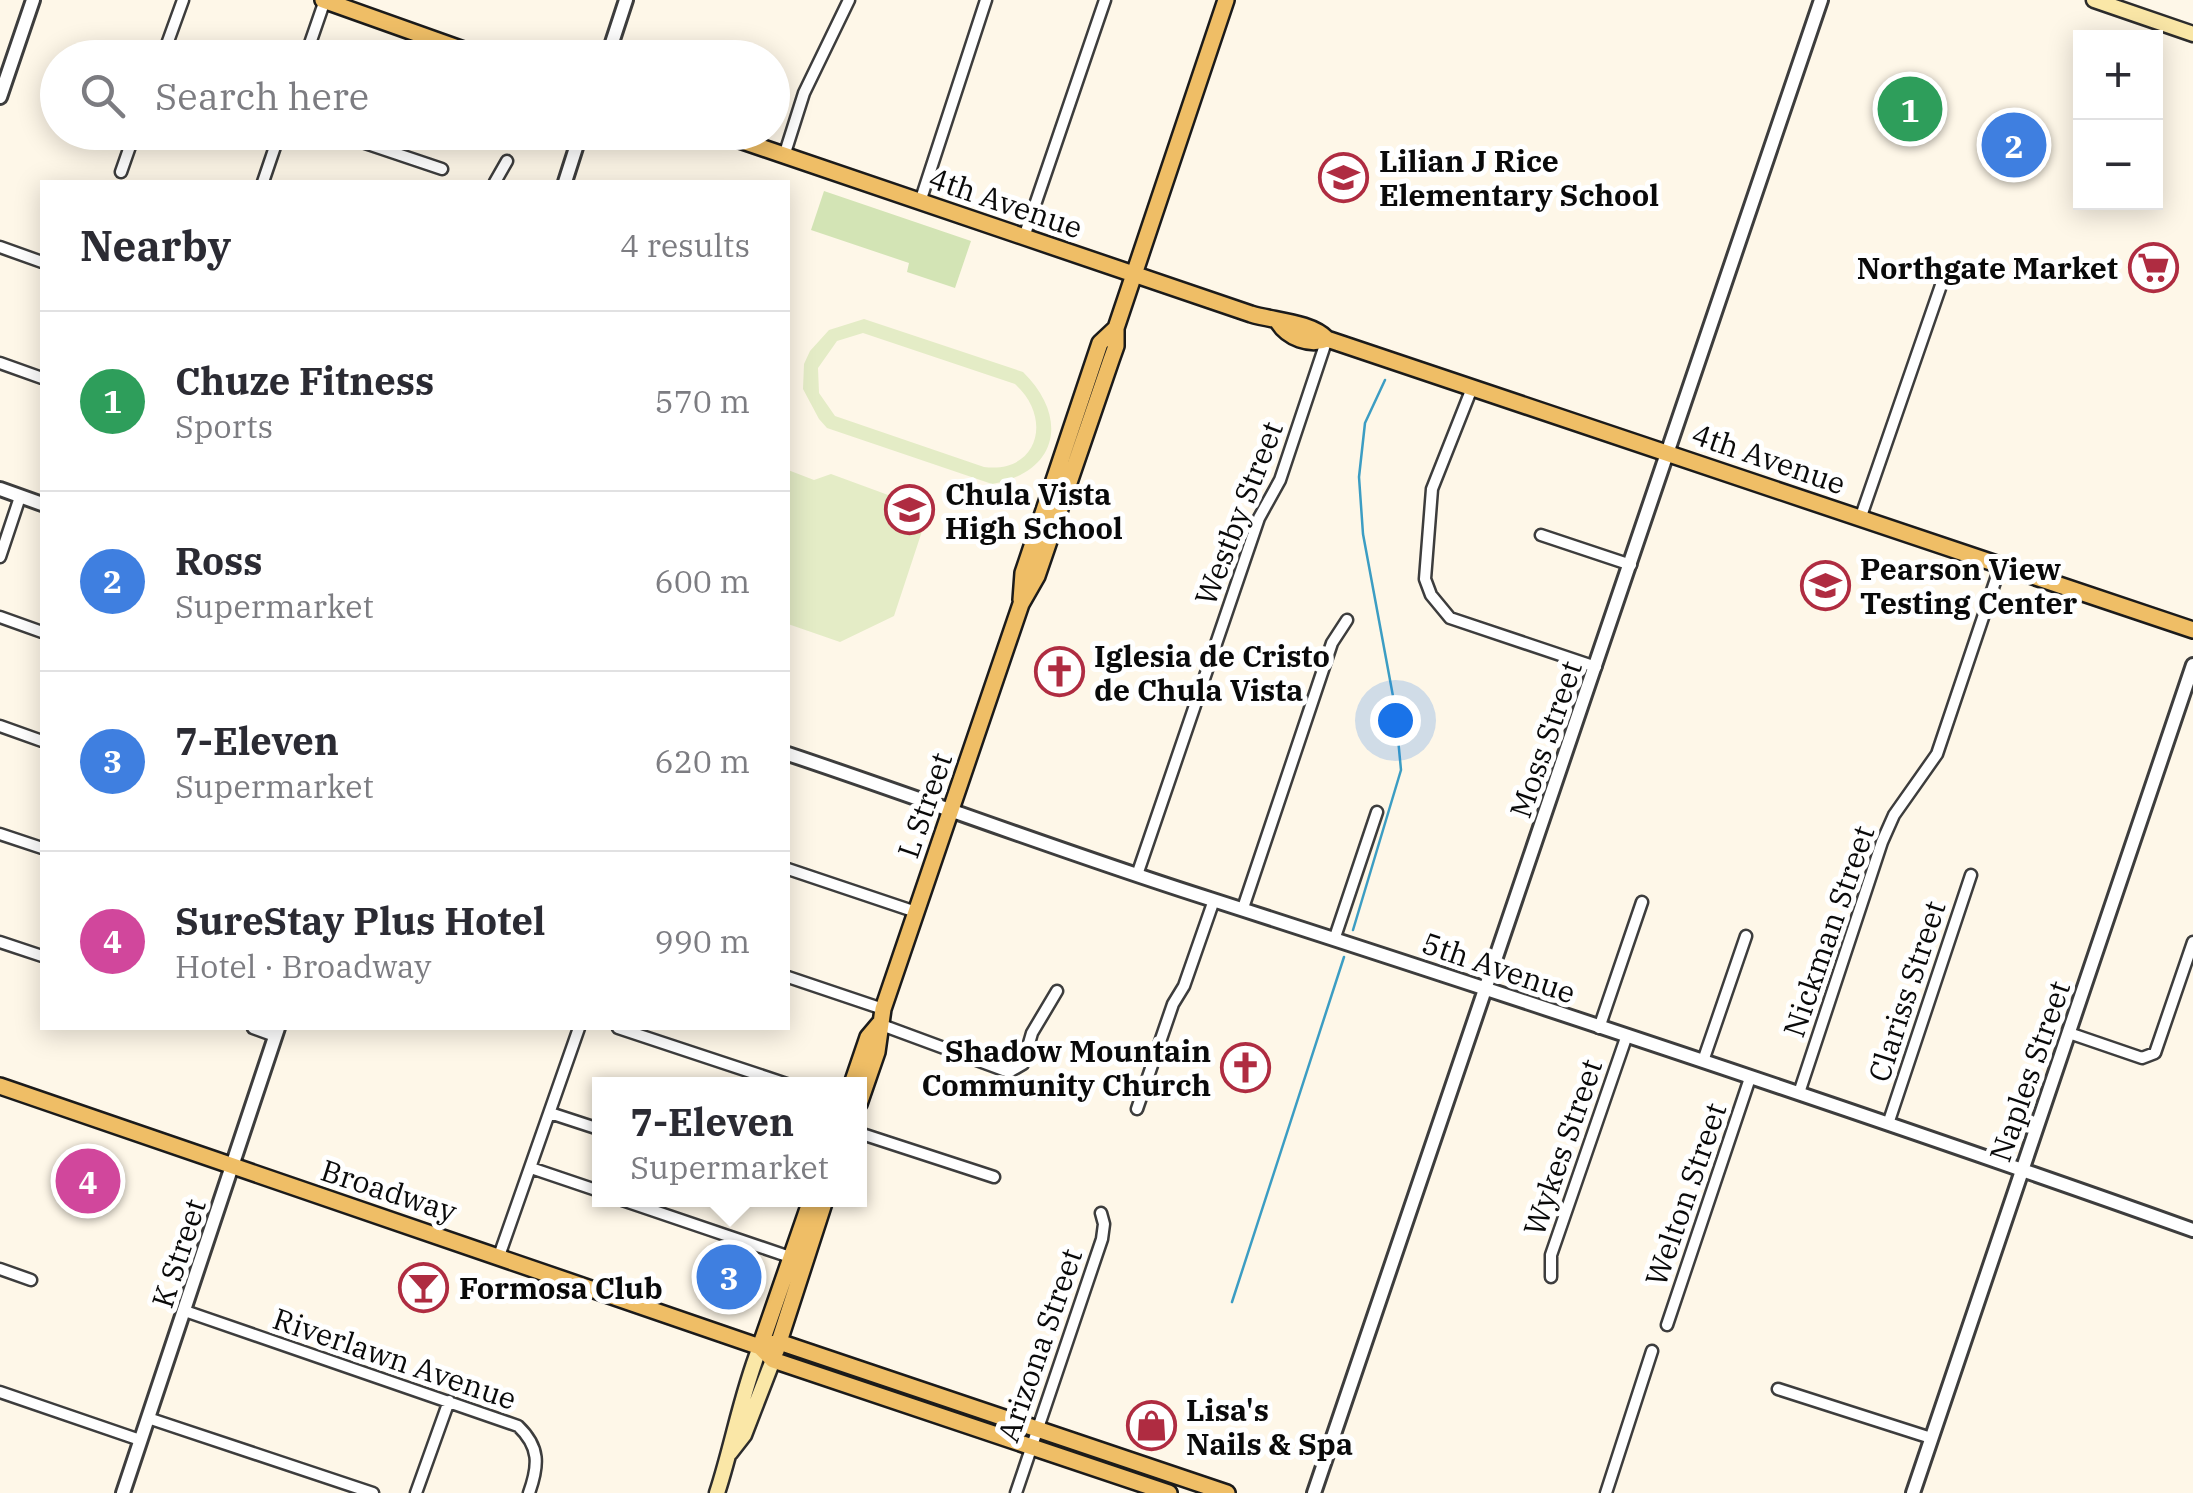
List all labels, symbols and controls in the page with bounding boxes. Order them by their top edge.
map controls [2073,30,2163,210]
button: + [2073,30,2163,120]
search box [40,40,790,150]
icon: search [75,68,130,123]
text: Search here [155,71,369,120]
pin: 1 [1878,72,1942,146]
pin: 2 [1982,108,2046,182]
button: − [2073,120,2163,210]
place label: Lilian J Rice Elementary School [1379,141,1659,214]
school or university icon: Lilian J Rice Elementary School [1318,151,1370,203]
street label: 4th Avenue [924,158,1088,246]
text: Nearby [80,218,231,273]
text: 4 results [620,224,750,266]
supermarket icon: Northgate Market [2127,241,2179,293]
place label: Northgate Market [1857,248,2118,287]
text: Chuze Fitness [175,356,434,405]
text: 1 [103,380,122,422]
text: 570 m [654,380,750,422]
text: Sports [175,405,273,447]
street label: 4th Avenue [1687,414,1851,502]
street label: Westby Street [1185,416,1291,610]
place label: Chula Vista High School [945,474,1123,547]
school or university icon: Chula Vista High School [884,484,936,536]
text: Ross [175,536,262,585]
place label: Pearson View Testing Center [1860,549,2077,622]
school or university icon: Pearson View Testing Center [1799,559,1851,611]
text: 2 [103,560,122,602]
text: 600 m [654,560,750,602]
text: Supermarket [175,585,374,627]
place label: Iglesia de Cristo de Chula Vista [1094,636,1330,709]
church icon: Iglesia de Cristo de Chula Vista [1033,646,1085,698]
street label: Moss Street [1500,655,1590,823]
your location [1370,695,1421,746]
text: 7-Eleven [175,716,339,765]
text: 3 [103,740,122,782]
text: 620 m [654,740,750,782]
street label: L Street [888,747,960,863]
text: Supermarket [175,765,374,807]
street label: Nickman Street [1774,820,1882,1042]
text: SureStay Plus Hotel [175,896,545,945]
street label: Clariss Street [1858,896,1954,1086]
text: 4 [103,920,122,962]
text: 990 m [654,920,750,962]
street label: 5th Avenue [1417,923,1581,1011]
text: Hotel · Broadway [175,945,431,987]
street label: Naples Street [1980,975,2078,1167]
place label: Shadow Mountain Community Church [922,1031,1211,1104]
church icon: Shadow Mountain Community Church [1220,1041,1272,1093]
street label: Wykes Street [1514,1054,1610,1240]
popup [592,1077,867,1207]
text: 7-Eleven [630,1097,794,1146]
street label: Welton Street [1636,1098,1734,1290]
pin: 4 [56,1144,120,1218]
text: Supermarket [630,1146,829,1188]
street label: Broadway [316,1150,462,1230]
street label: K Street [142,1193,214,1313]
pin: 3 [696,1240,762,1314]
street label: Arizona Street [988,1243,1090,1447]
bar icon: Formosa Club [398,1261,450,1313]
place label: Formosa Club [459,1268,663,1307]
street label: Riverlawn Avenue [268,1298,522,1418]
place label: Lisa's Nails & Spa [1186,1390,1353,1463]
shop icon: Lisa's Nails & Spa [1125,1400,1177,1452]

